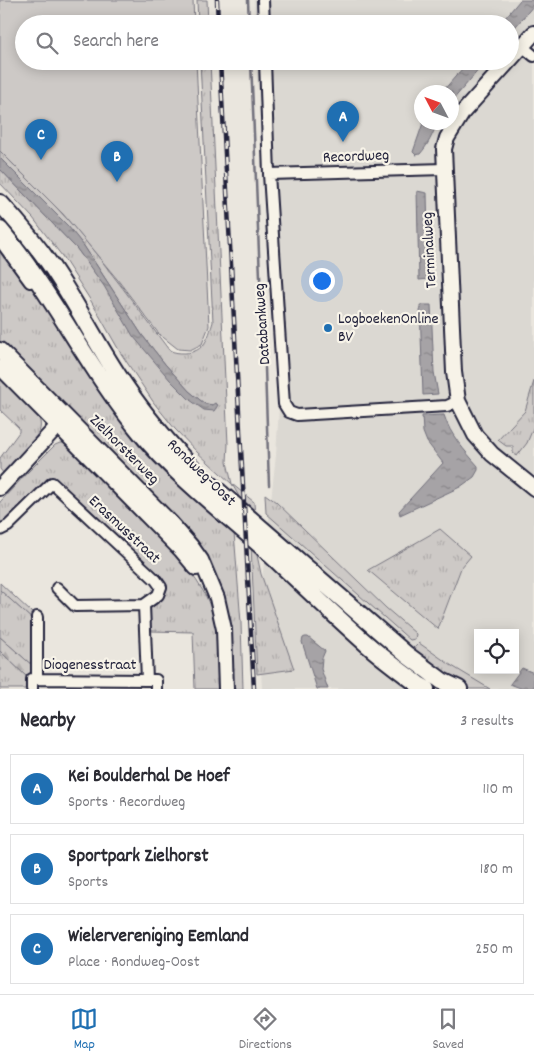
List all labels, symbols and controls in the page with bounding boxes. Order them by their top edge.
search box [15,15,519,70]
icon: search [33,29,61,57]
text: Search here [73,29,159,56]
north arrow [414,85,459,130]
pin: A [327,101,359,142]
pin: C [25,119,57,160]
pin: B [101,141,133,182]
street label: Recordweg [323,144,389,170]
street label: Terminalweg [417,211,443,289]
your location [309,268,335,294]
street label: Databankweg [249,282,277,366]
place label: LogboekenOnline BV [338,308,439,349]
marker: LogboekenOnline BV [322,322,334,334]
street label: Zielhorsterweg [84,410,164,490]
street label: Rondweg-Oost [161,434,241,512]
street label: Erasmusstraat [83,490,165,570]
map controls [474,629,519,674]
button: locate [474,629,519,674]
street label: Diogenesstraat [43,654,137,677]
text: Nearby [20,707,75,737]
text: 3 results [460,710,514,733]
text: Kei Boulderhal De Hoef [68,764,230,791]
text: A [33,778,41,801]
text: 110 m [483,778,513,801]
text: Sports · Recordweg [68,791,185,814]
text: Sportpark Zielhorst [68,844,208,871]
text: B [33,858,41,881]
text: 180 m [480,858,513,881]
text: Sports [68,871,108,894]
text: Wielervereniging Eemland [68,924,249,951]
text: C [33,938,41,961]
text: 250 m [475,938,513,961]
text: Place · Rondweg-Oost [68,951,200,974]
tab: Map [70,1005,98,1055]
tab: Directions [239,1005,292,1055]
tab: Saved [432,1005,464,1055]

